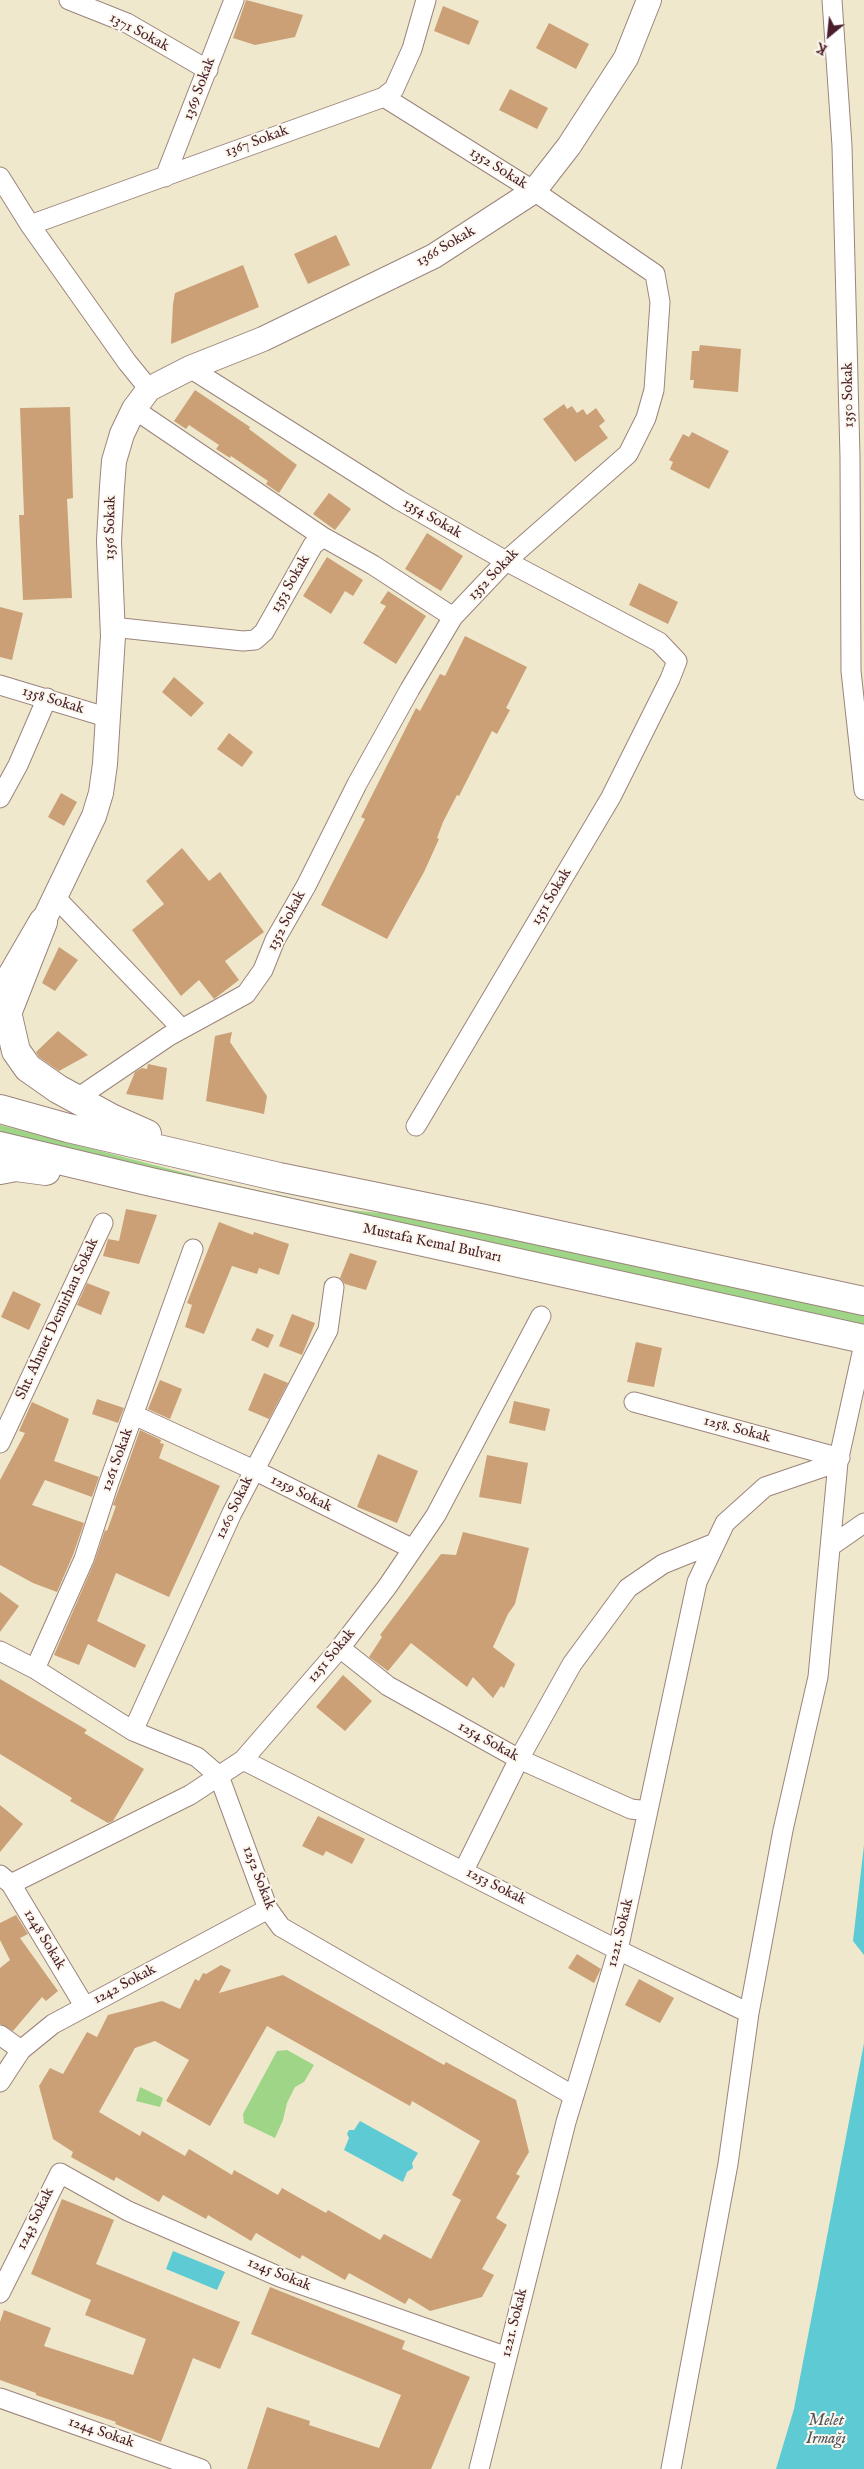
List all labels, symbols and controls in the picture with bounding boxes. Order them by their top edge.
street label: 1371 Sokak [106,10,172,56]
north arrow [804,10,854,60]
text: K [813,38,831,59]
street label: 1369 Sokak [180,55,220,123]
street label: 1367 Sokak [223,122,291,162]
street label: 1352 Sokak [466,144,530,194]
street label: 1366 Sokak [413,223,479,271]
street label: 1350 Sokak [839,362,859,428]
street label: 1354 Sokak [399,495,465,543]
street label: 1356 Sokak [101,496,121,560]
street label: 1352 Sokak [465,545,523,605]
street label: 1353 Sokak [267,552,315,616]
street label: 1358 Sokak [20,683,86,719]
street label: 1351 Sokak [528,865,576,929]
street label: 1352 Sokak [264,888,310,954]
street label: Mustafa Kemal Bulvarı [361,1221,503,1267]
street label: Sht. Ahmet Demirhan Sokak [13,1235,103,1403]
street label: 1258. Sokak [702,1412,772,1448]
street label: 1261 Sokak [98,1426,138,1494]
street label: 1259 Sokak [267,1471,335,1517]
street label: 1260 Sokak [212,1474,258,1542]
street label: 1251 Sokak [304,1625,360,1687]
street label: 1254 Sokak [454,1718,522,1766]
street label: 1252 Sokak [238,1844,278,1912]
street label: 1253 Sokak [463,1864,529,1910]
street label: 1221. Sokak [604,1897,638,1969]
street label: 1248 Sokak [19,1906,69,1974]
street label: 1242 Sokak [91,1961,159,2009]
street label: 1243 Sokak [13,2185,59,2253]
street label: 1245 Sokak [245,2254,313,2296]
street label: 1221. Sokak [498,2287,532,2359]
water label: Melet Irmağı [806,2412,846,2450]
street label: 1244 Sokak [66,2413,136,2453]

